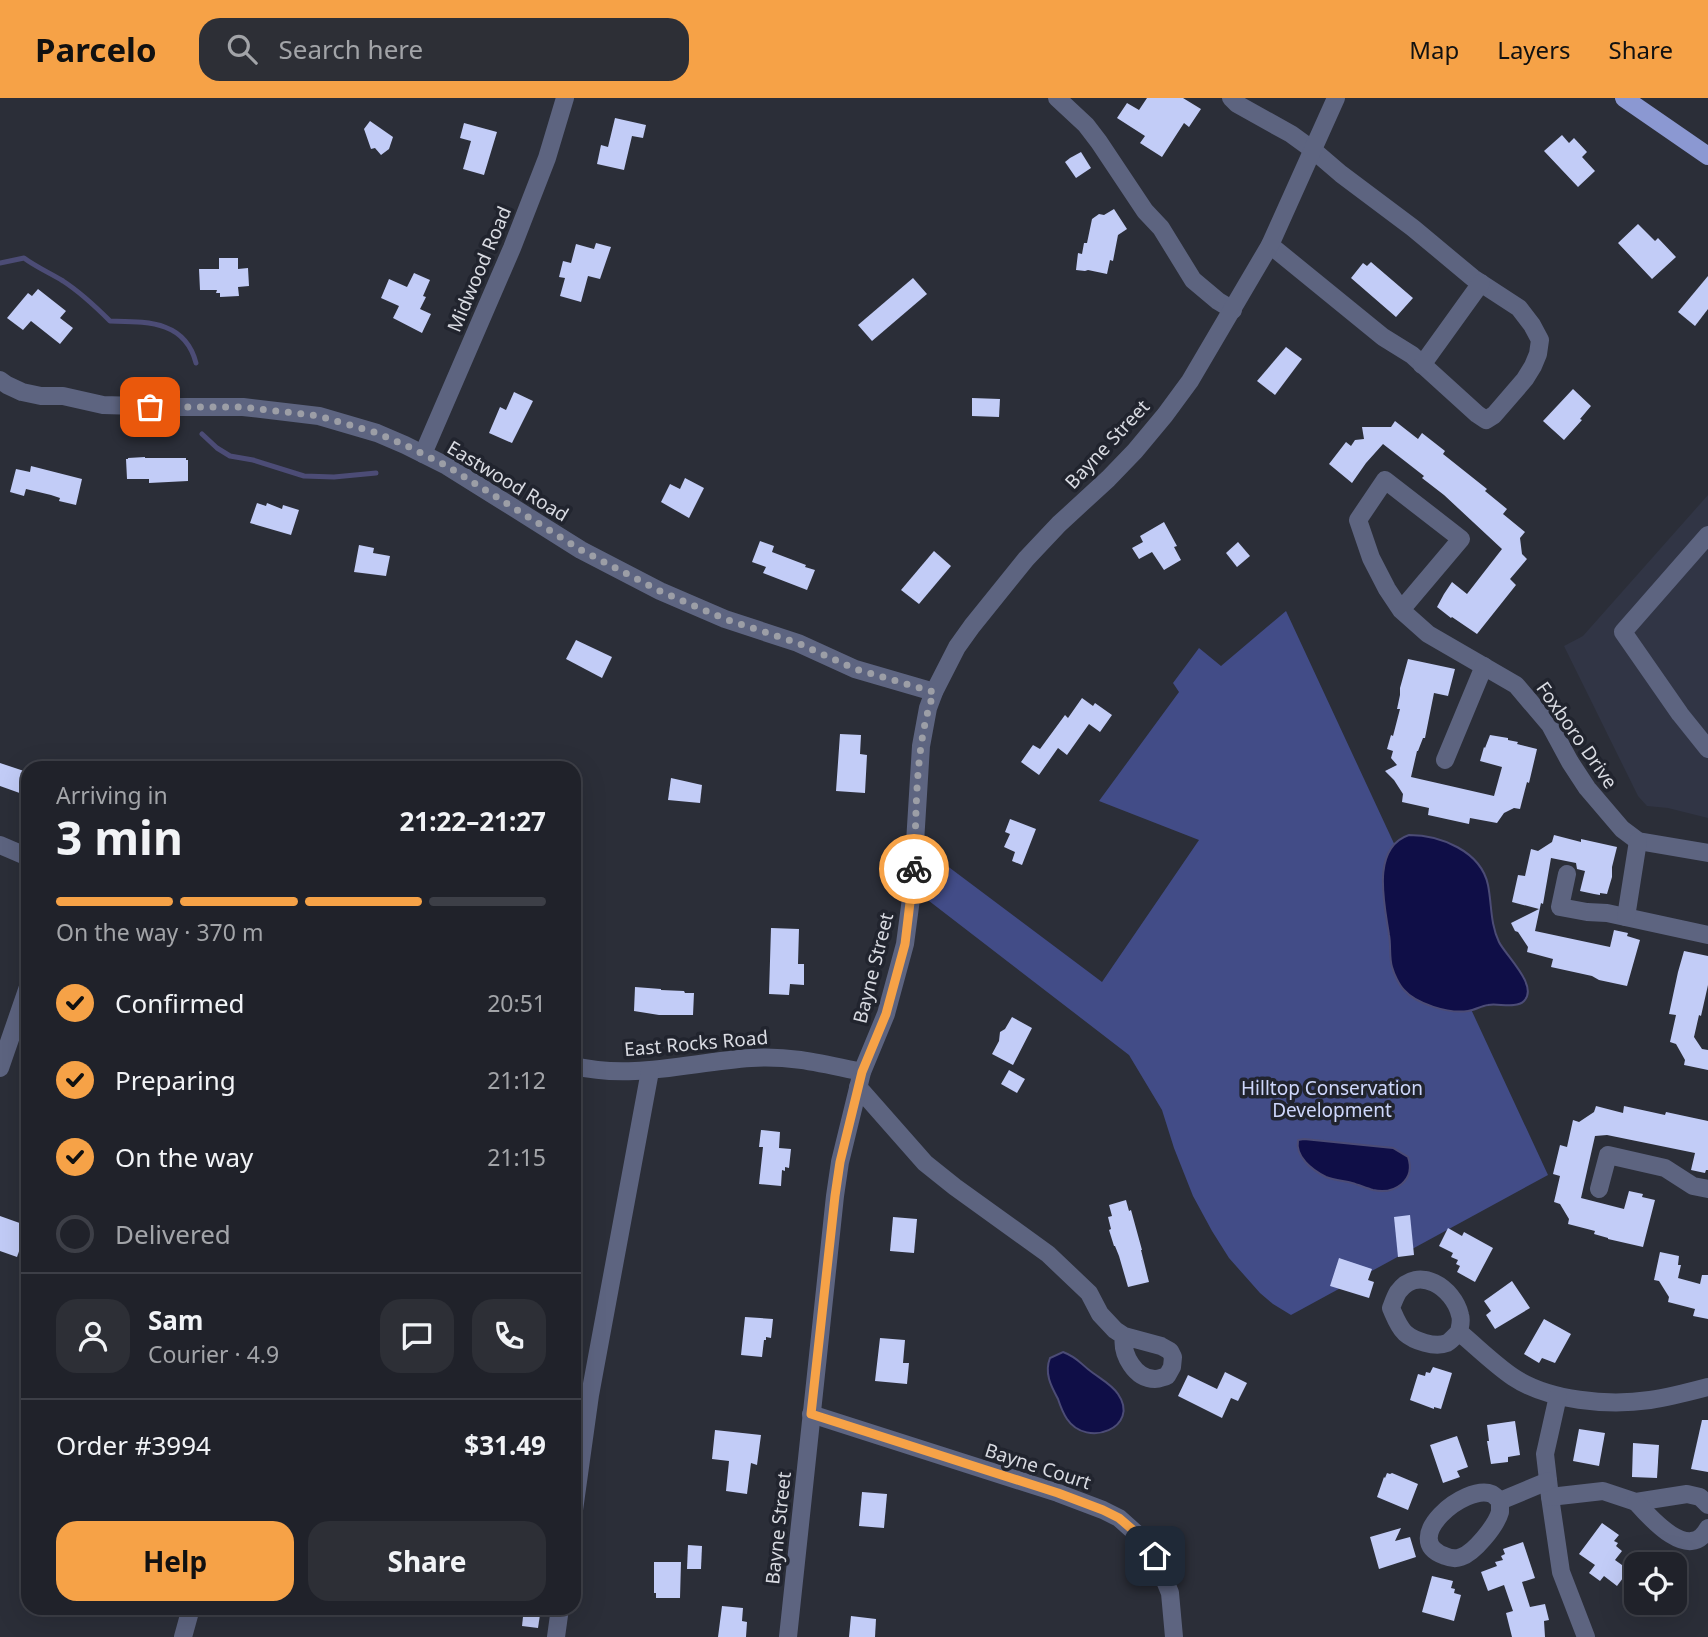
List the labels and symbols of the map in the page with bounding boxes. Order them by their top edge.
street label: Midwood Road [441,202,517,336]
pin [120,377,180,437]
street label: Bayne Street [1059,394,1155,494]
street label: Eastwood Road [442,434,574,528]
street label: Foxboro Drive [1530,676,1624,794]
courier [879,834,949,904]
street label: Bayne Street [847,910,899,1026]
street label: East Rocks Road [623,1024,769,1062]
park label: Hilltop Conservation Development [1241,1075,1423,1123]
street label: Bayne Court [982,1437,1094,1495]
street label: Bayne Street [759,1470,797,1586]
pin [1125,1526,1185,1586]

